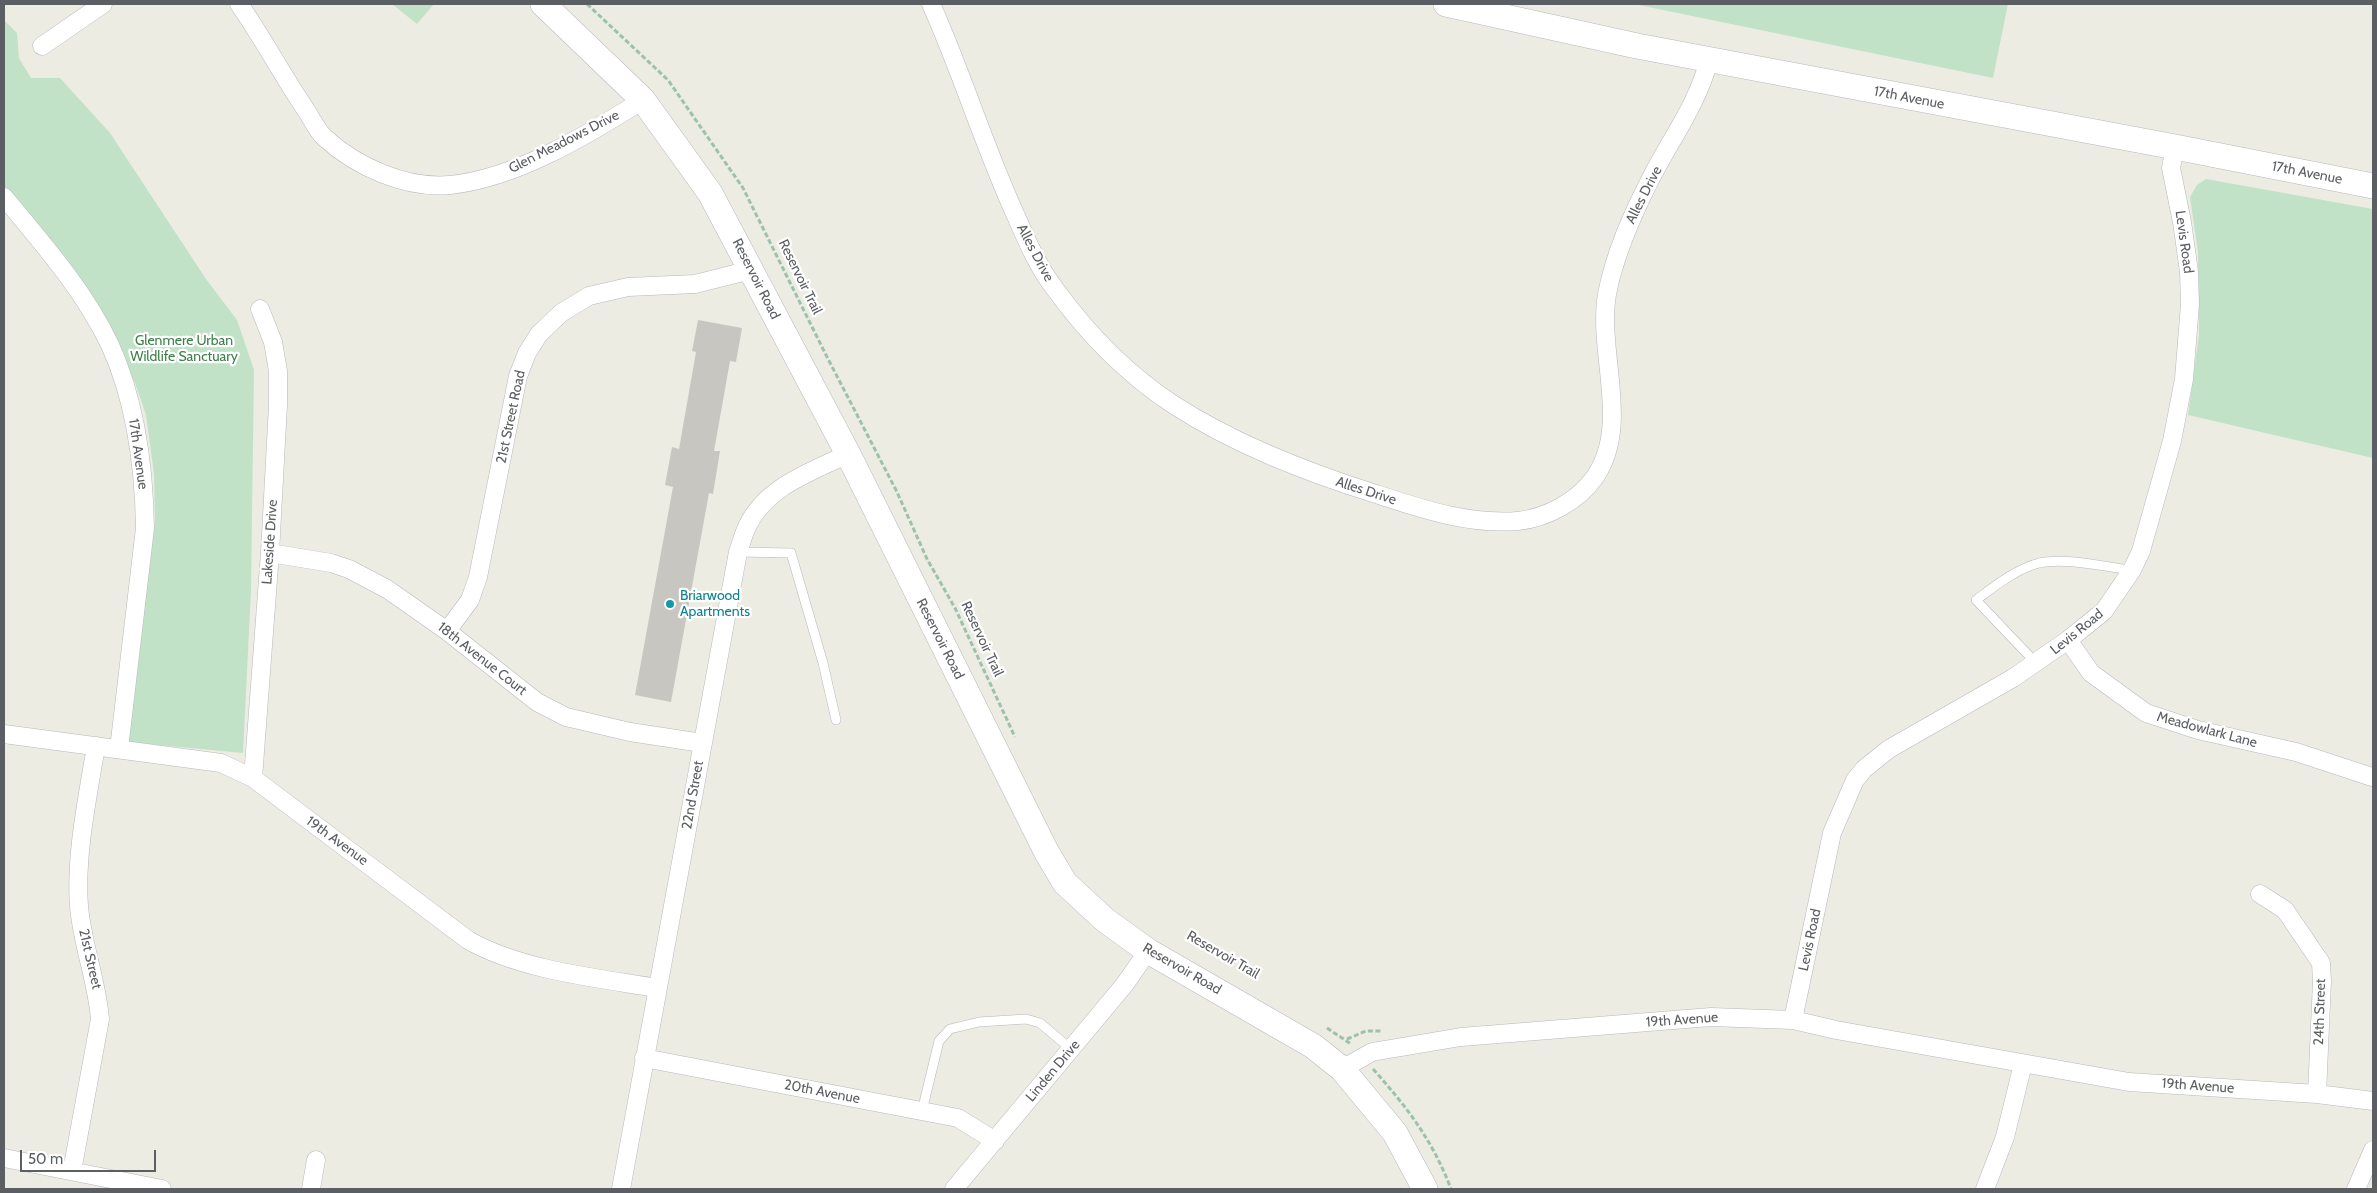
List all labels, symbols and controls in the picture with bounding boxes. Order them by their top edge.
street label: 17th Avenue [1872,83,1946,113]
street label: Glen Meadows Drive [506,107,622,177]
street label: 17th Avenue [2270,158,2344,188]
street label: Alles Drive [1622,163,1666,227]
street label: Levis Road [2171,210,2197,274]
street label: Alles Drive [1013,221,1057,285]
street label: Reservoir Road [729,236,783,322]
street label: Reservoir Trail [775,237,825,317]
park label: Glenmere Urban Wildlife Sanctuary [130,333,238,366]
street label: 21st Street Road [493,369,529,465]
street label: 17th Avenue [125,417,151,491]
street label: Alles Drive [1334,473,1398,509]
street label: Lakeside Drive [259,499,281,585]
place label: Briarwood Apartments [680,588,750,620]
street label: Reservoir Road [913,596,967,682]
marker: Briarwood Apartments [664,598,676,610]
street label: Reservoir Trail [957,599,1007,679]
street label: Levis Road [2047,606,2107,658]
street label: 18th Avenue Court [434,619,530,699]
street label: Meadowlark Lane [2155,709,2259,751]
street label: 22nd Street [679,759,707,831]
street label: 19th Avenue [303,813,371,869]
street label: Levis Road [1795,907,1825,973]
street label: 21st Street [75,927,105,991]
street label: Reservoir Trail [1184,927,1262,983]
street label: Reservoir Road [1140,940,1224,998]
street label: 24th Street [2310,978,2330,1046]
street label: 19th Avenue [1645,1009,1719,1031]
street label: Linden Drive [1022,1037,1084,1105]
street label: 19th Avenue [2161,1075,2235,1097]
street label: 20th Avenue [783,1076,861,1108]
scale bar [22,1140,159,1172]
text: 50 m [28,1150,63,1168]

